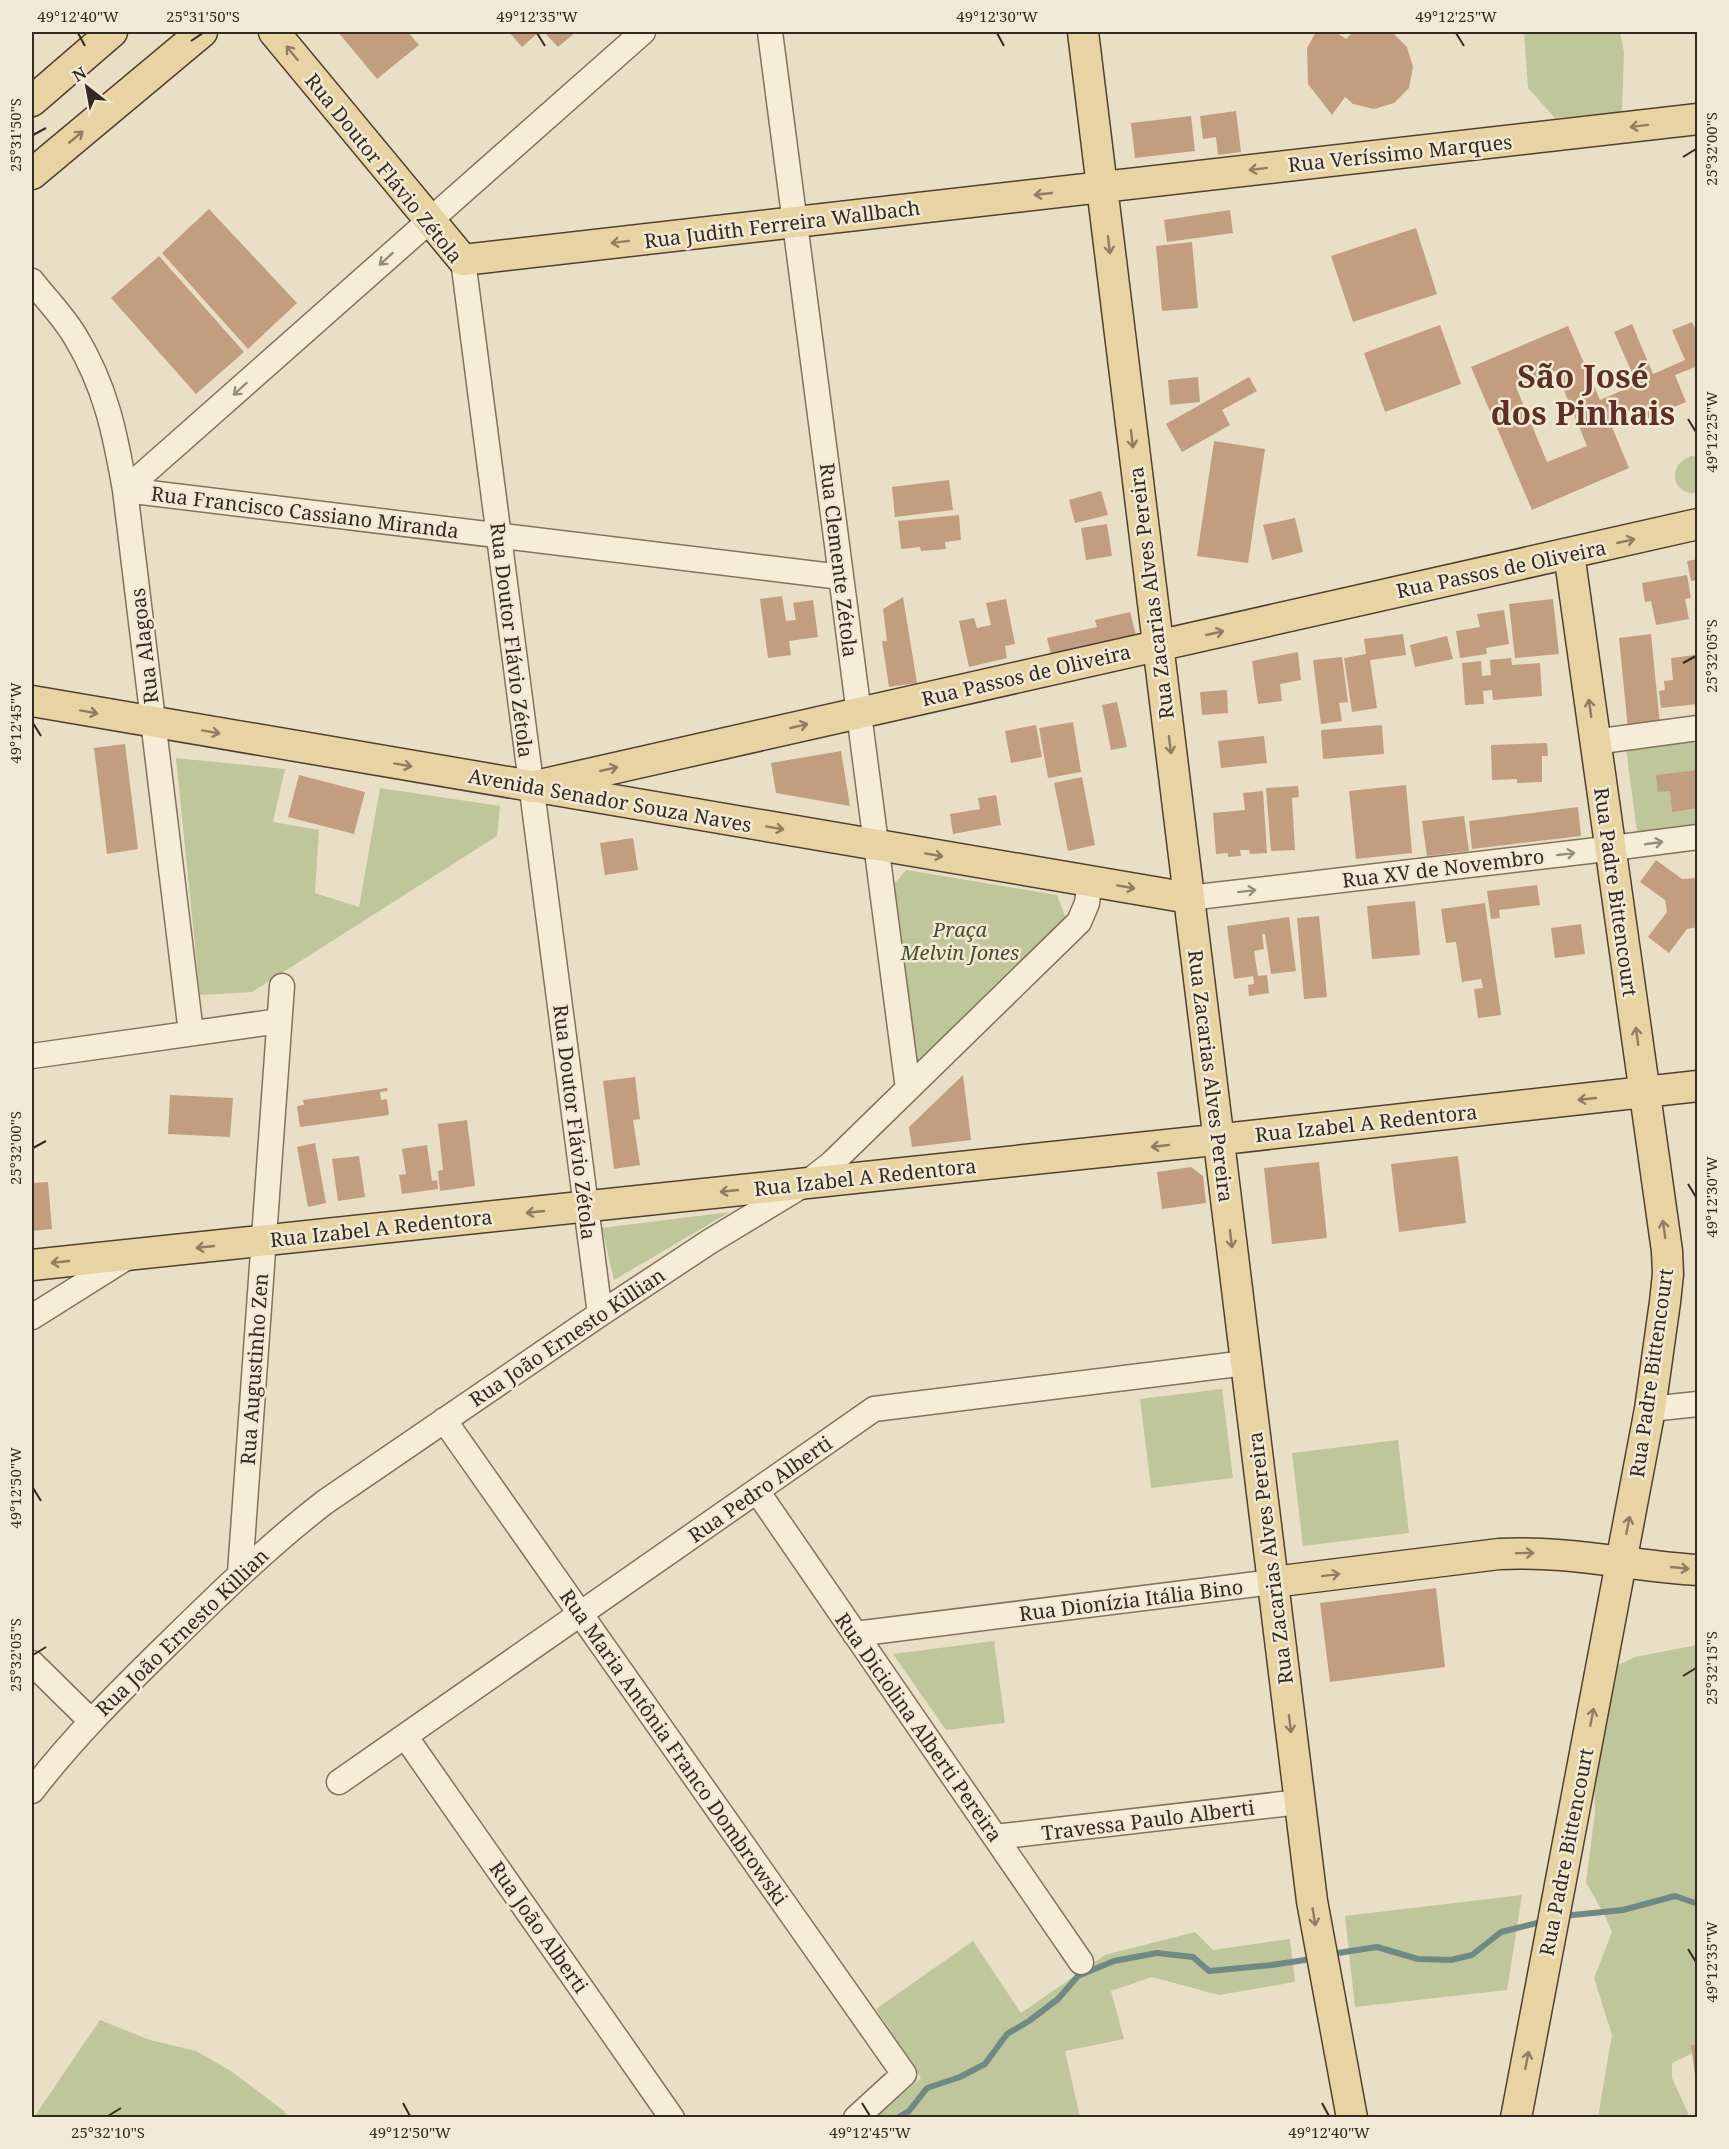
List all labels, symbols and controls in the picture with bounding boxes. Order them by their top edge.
text: 49°12'40"W [37,6,119,26]
text: 25°31'50"S [166,6,240,26]
text: 49°12'35"W [496,6,578,26]
text: 49°12'30"W [956,6,1038,26]
text: 49°12'25"W [1415,6,1497,26]
one-way arrow [285,46,299,61]
north arrow [57,57,117,117]
text: N [68,61,91,87]
street label: Rua Doutor Flávio Zétola [299,67,469,269]
text: 25°31'50"S [5,98,25,172]
text: 25°32'00"S [1701,112,1721,186]
one-way arrow [1630,120,1650,131]
street label: Rua Veríssimo Marques [1287,128,1513,178]
one-way arrow [68,130,84,143]
one-way arrow [1248,164,1268,175]
one-way arrow [1034,188,1054,199]
street label: Rua Judith Ferreira Wallbach [642,194,922,254]
one-way arrow [1103,235,1114,255]
one-way arrow [611,237,631,248]
one-way arrow [379,252,394,266]
district label: São José dos Pinhais [1491,354,1675,434]
one-way arrow [232,382,248,395]
text: 49°12'25"W [1701,391,1721,473]
one-way arrow [1127,428,1138,448]
street label: Rua Clemente Zétola [814,461,864,659]
street label: Rua Zacarias Alves Pereira [1122,465,1180,721]
street label: Rua Francisco Cassiano Miranda [150,480,460,544]
street label: Rua Doutor Flávio Zétola [484,521,540,759]
street label: Rua Passos de Oliveira [1394,534,1608,604]
one-way arrow [1616,535,1636,546]
street label: Rua Alagoas [124,587,164,705]
text: 25°32'05"S [1701,619,1721,693]
one-way arrow [1205,626,1224,638]
street label: Rua Passos de Oliveira [919,638,1133,712]
text: 49°12'45"W [5,682,25,764]
one-way arrow [1584,698,1595,718]
one-way arrow [79,706,98,717]
one-way arrow [789,720,808,732]
one-way arrow [201,727,220,738]
one-way arrow [1165,735,1176,755]
one-way arrow [393,760,413,771]
street label: Avenida Senador Souza Naves [466,762,754,838]
one-way arrow [598,763,618,774]
street label: Rua Padre Bittencourt [1588,786,1644,998]
one-way arrow [765,823,785,834]
one-way arrow [1644,837,1663,848]
street label: Rua XV de Novembro [1340,842,1546,894]
one-way arrow [1555,848,1575,859]
one-way arrow [924,850,943,861]
one-way arrow [1116,882,1136,893]
one-way arrow [1236,886,1256,897]
park label: Praça Melvin Jones [900,916,1019,966]
street label: Rua Zacarias Alves Pereira [1182,948,1240,1204]
street label: Rua Doutor Flávio Zétola [547,1003,603,1241]
one-way arrow [1632,1026,1643,1046]
one-way arrow [1578,1093,1597,1104]
street label: Rua Izabel A Redentora [1254,1098,1478,1148]
text: 25°32'00"S [5,1111,25,1185]
one-way arrow [1151,1140,1171,1151]
street label: Rua Izabel A Redentora [753,1152,977,1202]
text: 49°12'30"W [1701,1156,1721,1238]
one-way arrow [719,1186,739,1197]
street label: Rua Izabel A Redentora [269,1203,493,1253]
one-way arrow [526,1207,545,1218]
one-way arrow [1658,1219,1669,1239]
one-way arrow [1225,1229,1236,1248]
one-way arrow [196,1242,216,1253]
one-way arrow [51,1257,71,1268]
street label: Rua João Ernesto Killian [464,1261,670,1413]
street label: Rua Padre Bittencourt [1623,1267,1679,1479]
street label: Rua Augustinho Zen [234,1272,274,1466]
street label: Rua Pedro Alberti [683,1429,838,1549]
street label: Rua Zacarias Alves Pereira [1241,1430,1299,1686]
text: 49°12'50"W [5,1447,25,1529]
one-way arrow [1623,1516,1634,1536]
street label: Rua João Ernesto Killian [90,1542,274,1722]
one-way arrow [1514,1547,1534,1559]
one-way arrow [1670,1563,1690,1574]
one-way arrow [1321,1569,1340,1580]
street label: Rua Dionízia Itália Bino [1017,1573,1245,1627]
street label: Rua Maria Antônia Franco Dombrowski [554,1584,794,1911]
street label: Rua Diciolina Alberti Pereira [829,1607,1009,1847]
text: 25°32'05"S [5,1618,25,1692]
text: 25°32'15"S [1701,1631,1721,1705]
one-way arrow [1587,1708,1598,1727]
one-way arrow [1285,1713,1296,1733]
street label: Rua Padre Bittencourt [1533,1746,1599,1958]
street label: Travessa Paulo Alberti [1040,1793,1257,1846]
street label: Rua João Alberti [483,1856,595,1999]
one-way arrow [1309,1907,1320,1926]
text: 49°12'35"W [1701,1921,1721,2003]
one-way arrow [1522,2051,1533,2070]
text: 25°32'10"S [71,2122,145,2142]
text: 49°12'50"W [369,2122,451,2142]
text: 49°12'45"W [829,2122,911,2142]
text: 49°12'40"W [1288,2122,1370,2142]

